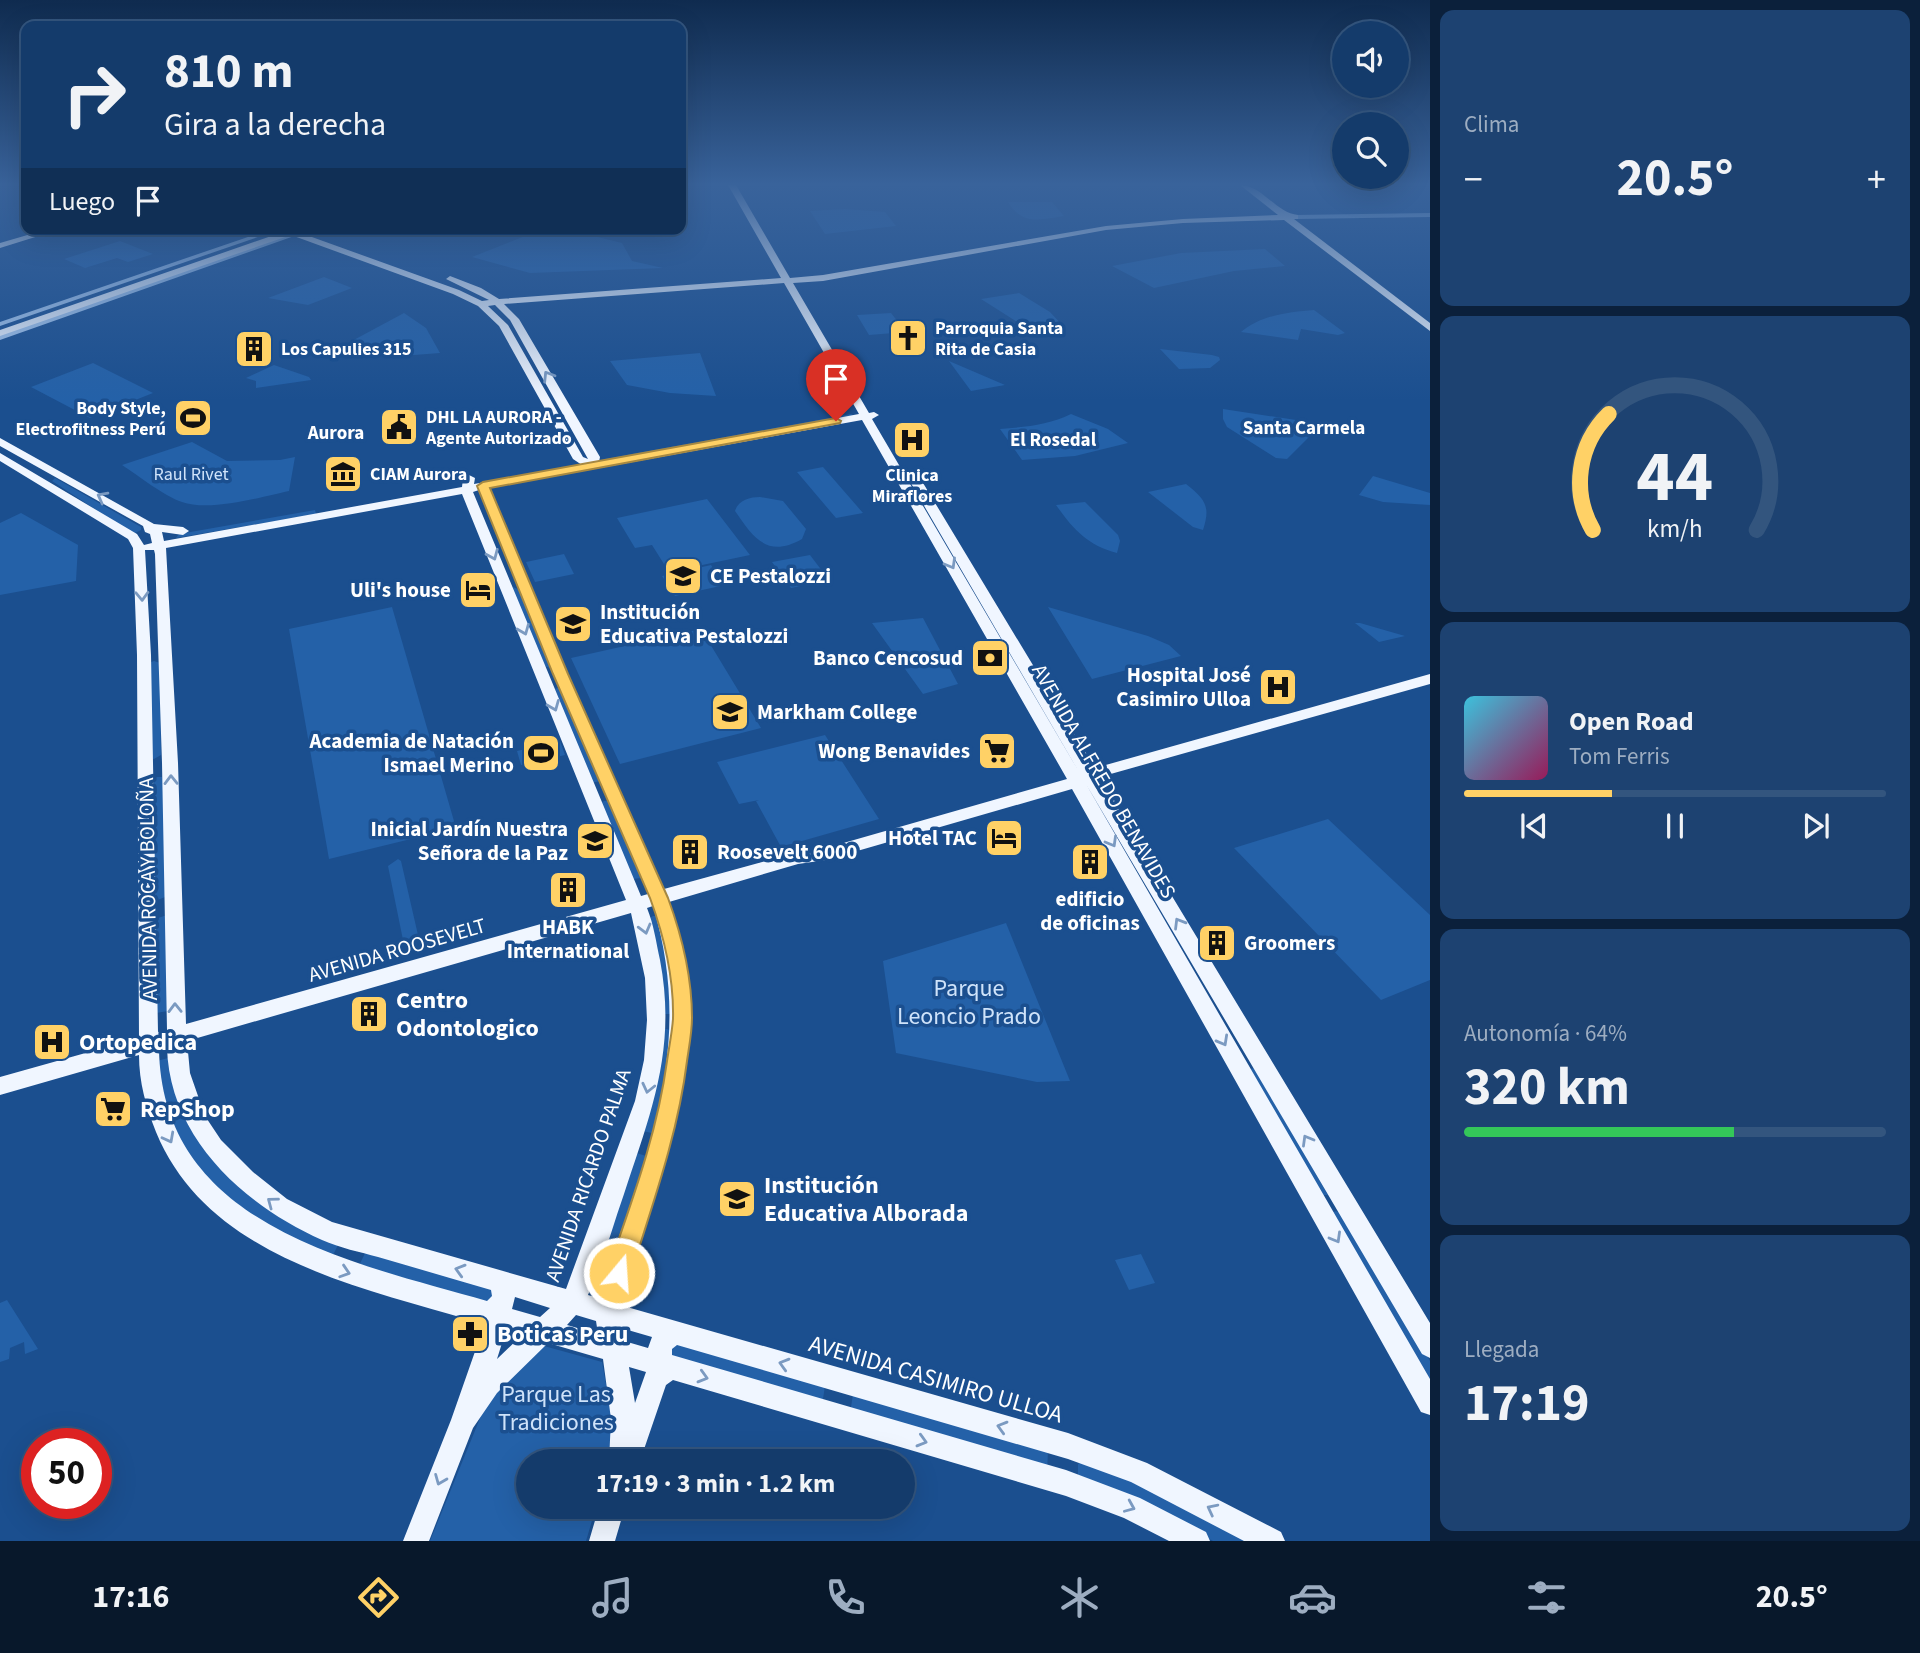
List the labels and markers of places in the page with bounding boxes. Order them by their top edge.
place label: Parroquia Santa Rita de Casia [935,316,1063,362]
church icon: Parroquia Santa Rita de Casia [887,317,929,359]
building icon: Los Capulies 315 [233,328,275,370]
place label: Los Capulies 315 [281,337,412,362]
pin [806,349,866,421]
place label: Body Style, Electrofitness Perú [15,396,166,442]
sports icon: Body Style, Electrofitness Perú [172,397,214,439]
place label: DHL LA AURORA - Agente Autorizado [425,405,572,451]
public building icon: DHL LA AURORA - Agente Autorizado [378,406,420,448]
hospital icon: Clinica Miraflores [891,419,933,461]
museum icon: CIAM Aurora [322,453,364,495]
place label: CIAM Aurora [370,462,467,487]
place label: Clinica Miraflores [872,463,952,509]
school or university icon: CE Pestalozzi [662,555,704,597]
place label: CE Pestalozzi [710,561,831,591]
hotel icon: Uli's house [457,569,499,611]
place label: Uli's house [350,575,451,605]
place label: Institución Educativa Pestalozzi [600,597,788,651]
school or university icon: Institución Educativa Pestalozzi [552,603,594,645]
bank icon: Banco Cencosud [969,637,1011,679]
place label: Banco Cencosud [813,643,963,673]
place label: Hospital José Casimiro Ulloa [1116,660,1251,714]
hospital icon: Hospital José Casimiro Ulloa [1257,666,1299,708]
school or university icon: Markham College [709,691,751,733]
place label: Markham College [757,697,918,727]
place label: Academia de Natación Ismael Merino [309,726,514,780]
supermarket icon: Wong Benavides [976,730,1018,772]
sports icon: Academia de Natación Ismael Merino [520,732,562,774]
place label: Wong Benavides [818,736,970,766]
place label: Inicial Jardín Nuestra Señora de la Paz [371,814,568,868]
hotel icon: Hotel TAC [983,817,1025,859]
school or university icon: Inicial Jardín Nuestra Señora de la Paz [574,820,616,862]
place label: Hotel TAC [888,823,977,853]
building icon: Roosevelt 6000 [669,831,711,873]
place label: Roosevelt 6000 [717,837,857,867]
building icon: edificio de oficinas [1069,841,1111,883]
building icon: HABK International [547,869,589,911]
place label: edificio de oficinas [1040,884,1140,938]
place label: HABK International [507,912,629,966]
building icon: Groomers [1196,922,1238,964]
place label: Groomers [1244,928,1335,958]
place label: Centro Odontologico [396,983,539,1046]
building icon: Centro Odontologico [348,993,390,1035]
hospital icon: Ortopedica [31,1021,73,1063]
place label: Ortopedica [79,1025,197,1060]
supermarket icon: RepShop [92,1088,134,1130]
place label: RepShop [140,1092,235,1127]
place label: Institución Educativa Alborada [764,1168,968,1231]
school or university icon: Institución Educativa Alborada [716,1178,758,1220]
pharmacy icon: Boticas Peru [449,1313,491,1355]
place label: Boticas Peru [497,1317,629,1352]

